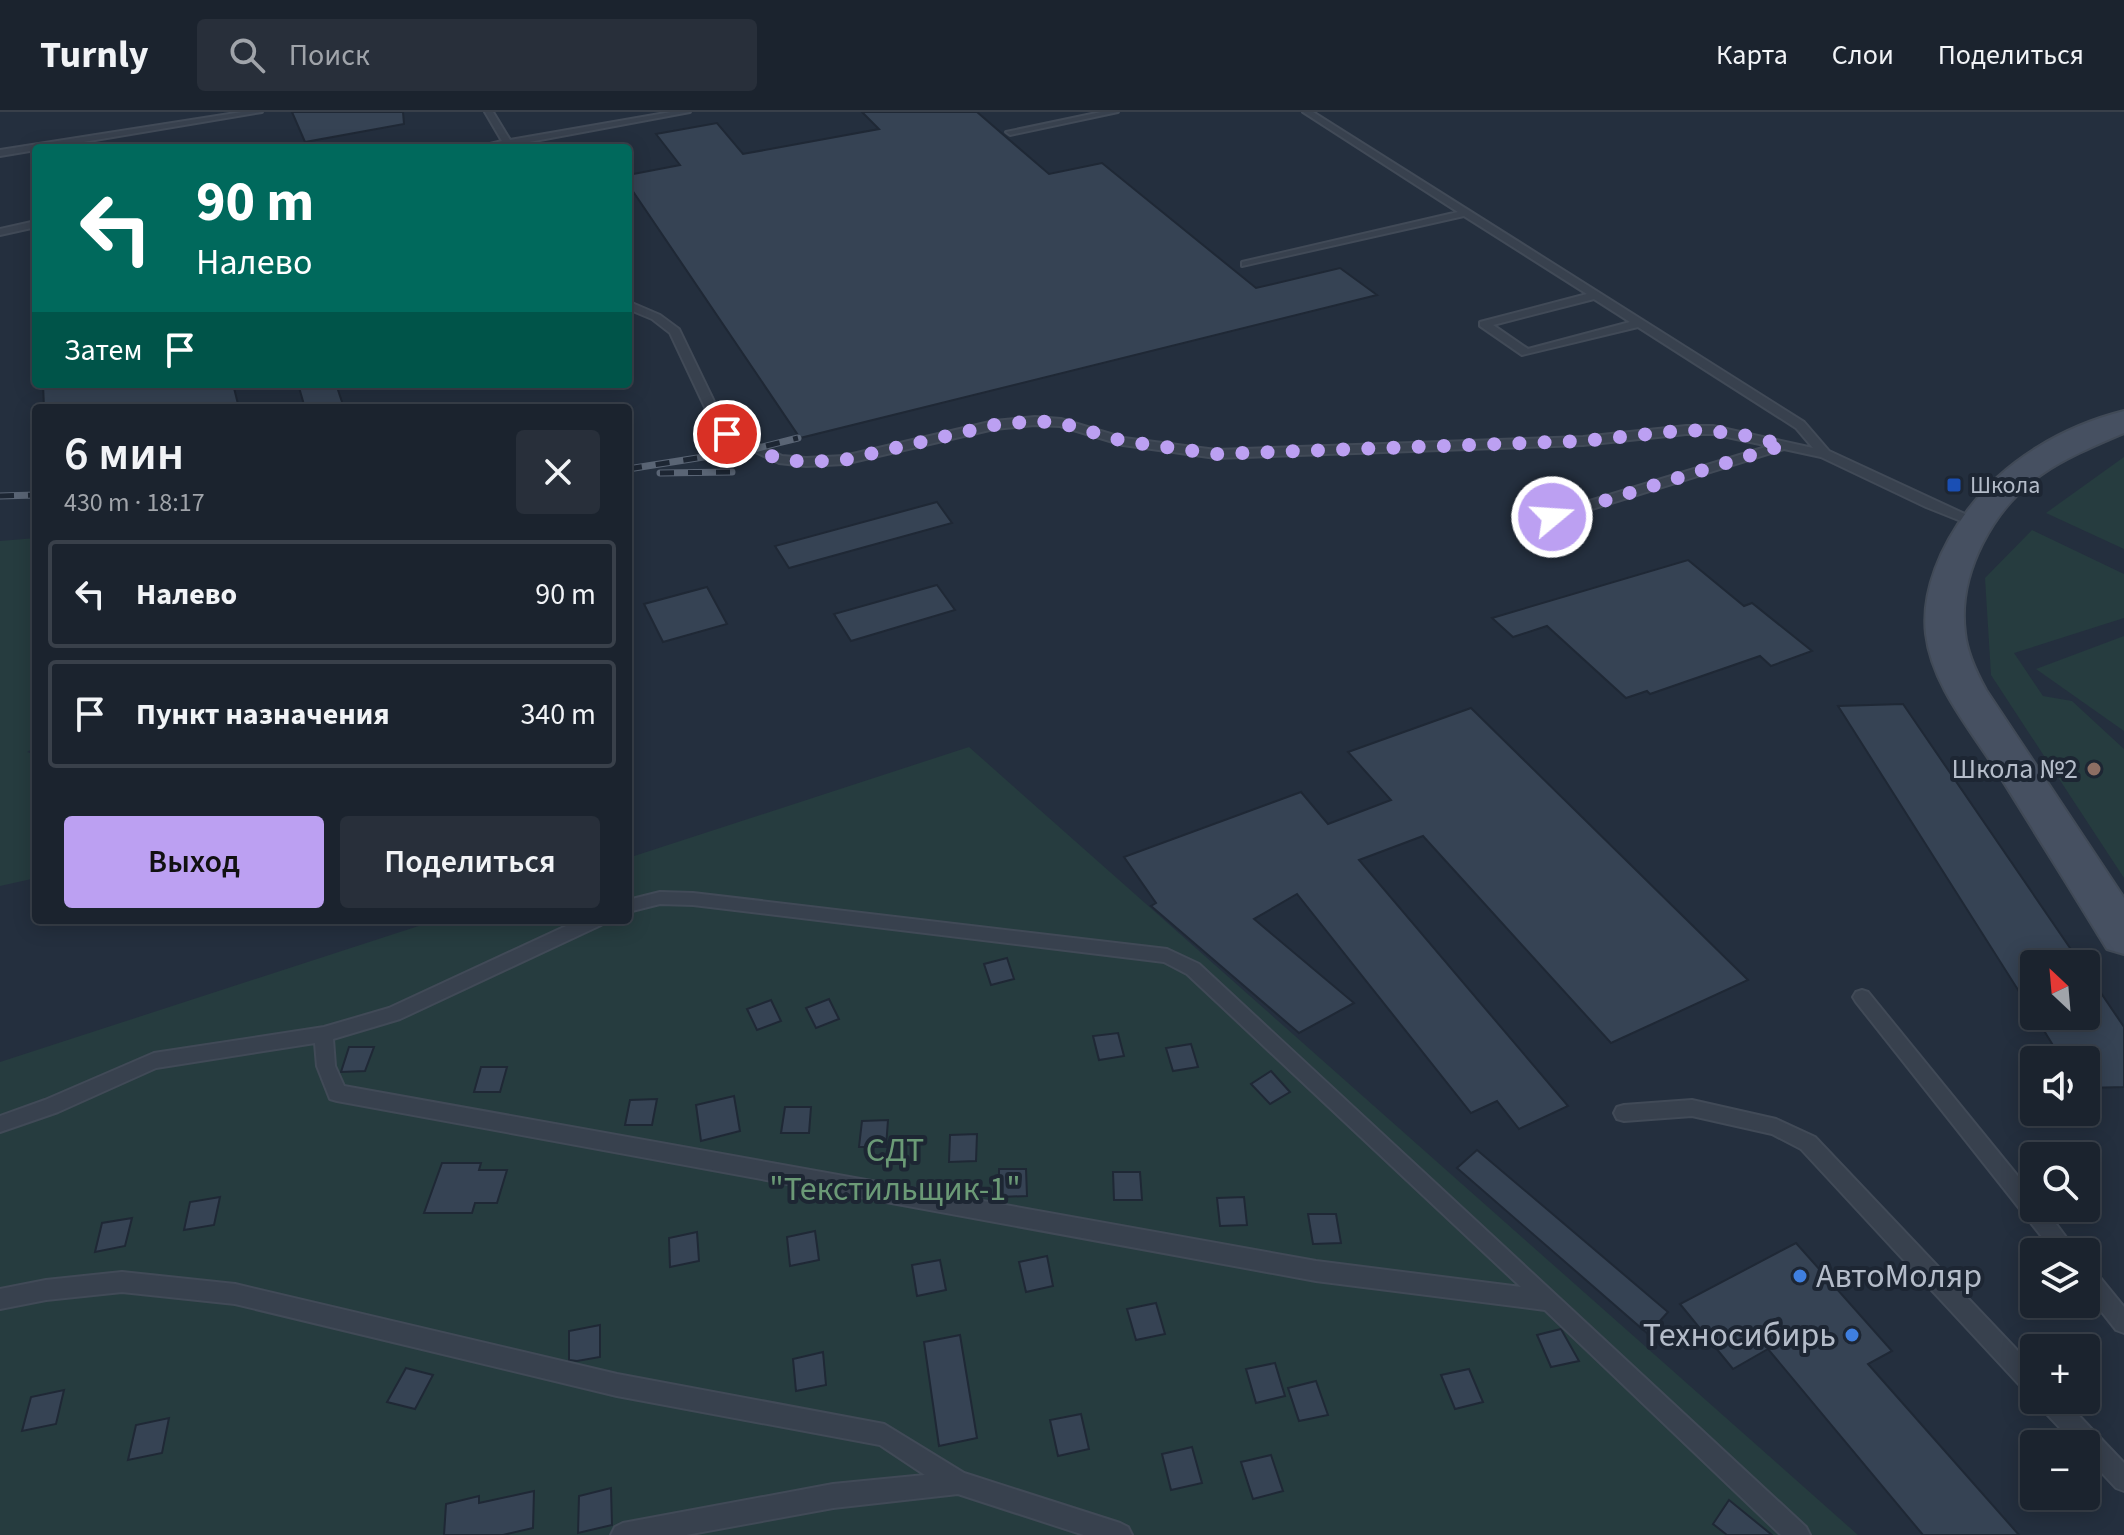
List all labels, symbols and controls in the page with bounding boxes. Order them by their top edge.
search box [197,19,757,91]
text: Turnly [40,28,149,82]
icon: search [225,33,269,77]
text: Поиск [289,34,370,77]
text: Карта [1716,35,1788,75]
text: Слои [1832,35,1894,75]
text: Поделиться [1938,35,2084,75]
text: 90 m [196,163,314,242]
icon: left [64,176,168,280]
text: Налево [196,237,312,288]
icon: arrive [158,328,202,372]
text: Затем [64,329,142,372]
pin [693,400,761,468]
icon: arrive [705,412,749,456]
text: 6 мин [64,420,184,488]
button: close [516,430,600,514]
place label: Школа [1970,468,2040,503]
position arrow [1510,475,1594,559]
marker: Школа [1945,476,1963,494]
text: 430 m · 18:17 [64,484,205,521]
icon: left [68,572,112,616]
text: Налево [136,573,237,616]
text: 90 m [535,573,596,616]
icon: arrive [68,692,112,736]
text: Пункт назначения [136,693,390,736]
text: 340 m [520,693,596,736]
place label: Школа №2 [1951,749,2078,789]
marker: Школа №2 [2085,760,2103,778]
button: Выход [64,816,324,908]
button: Поделиться [340,816,600,908]
north arrow [2020,950,2100,1030]
map controls [2020,950,2100,1510]
button: sound [2020,1046,2100,1126]
park label: СДТ "Текстильщик-1" [769,1126,1021,1214]
button: search [2020,1142,2100,1222]
button: layers [2020,1238,2100,1318]
place label: АвтоМоляр [1816,1252,1982,1301]
marker: АвтоМоляр [1791,1267,1809,1285]
place label: Техносибирь [1643,1311,1836,1360]
marker: Техносибирь [1843,1326,1861,1344]
button: + [2020,1334,2100,1414]
button: − [2020,1430,2100,1510]

